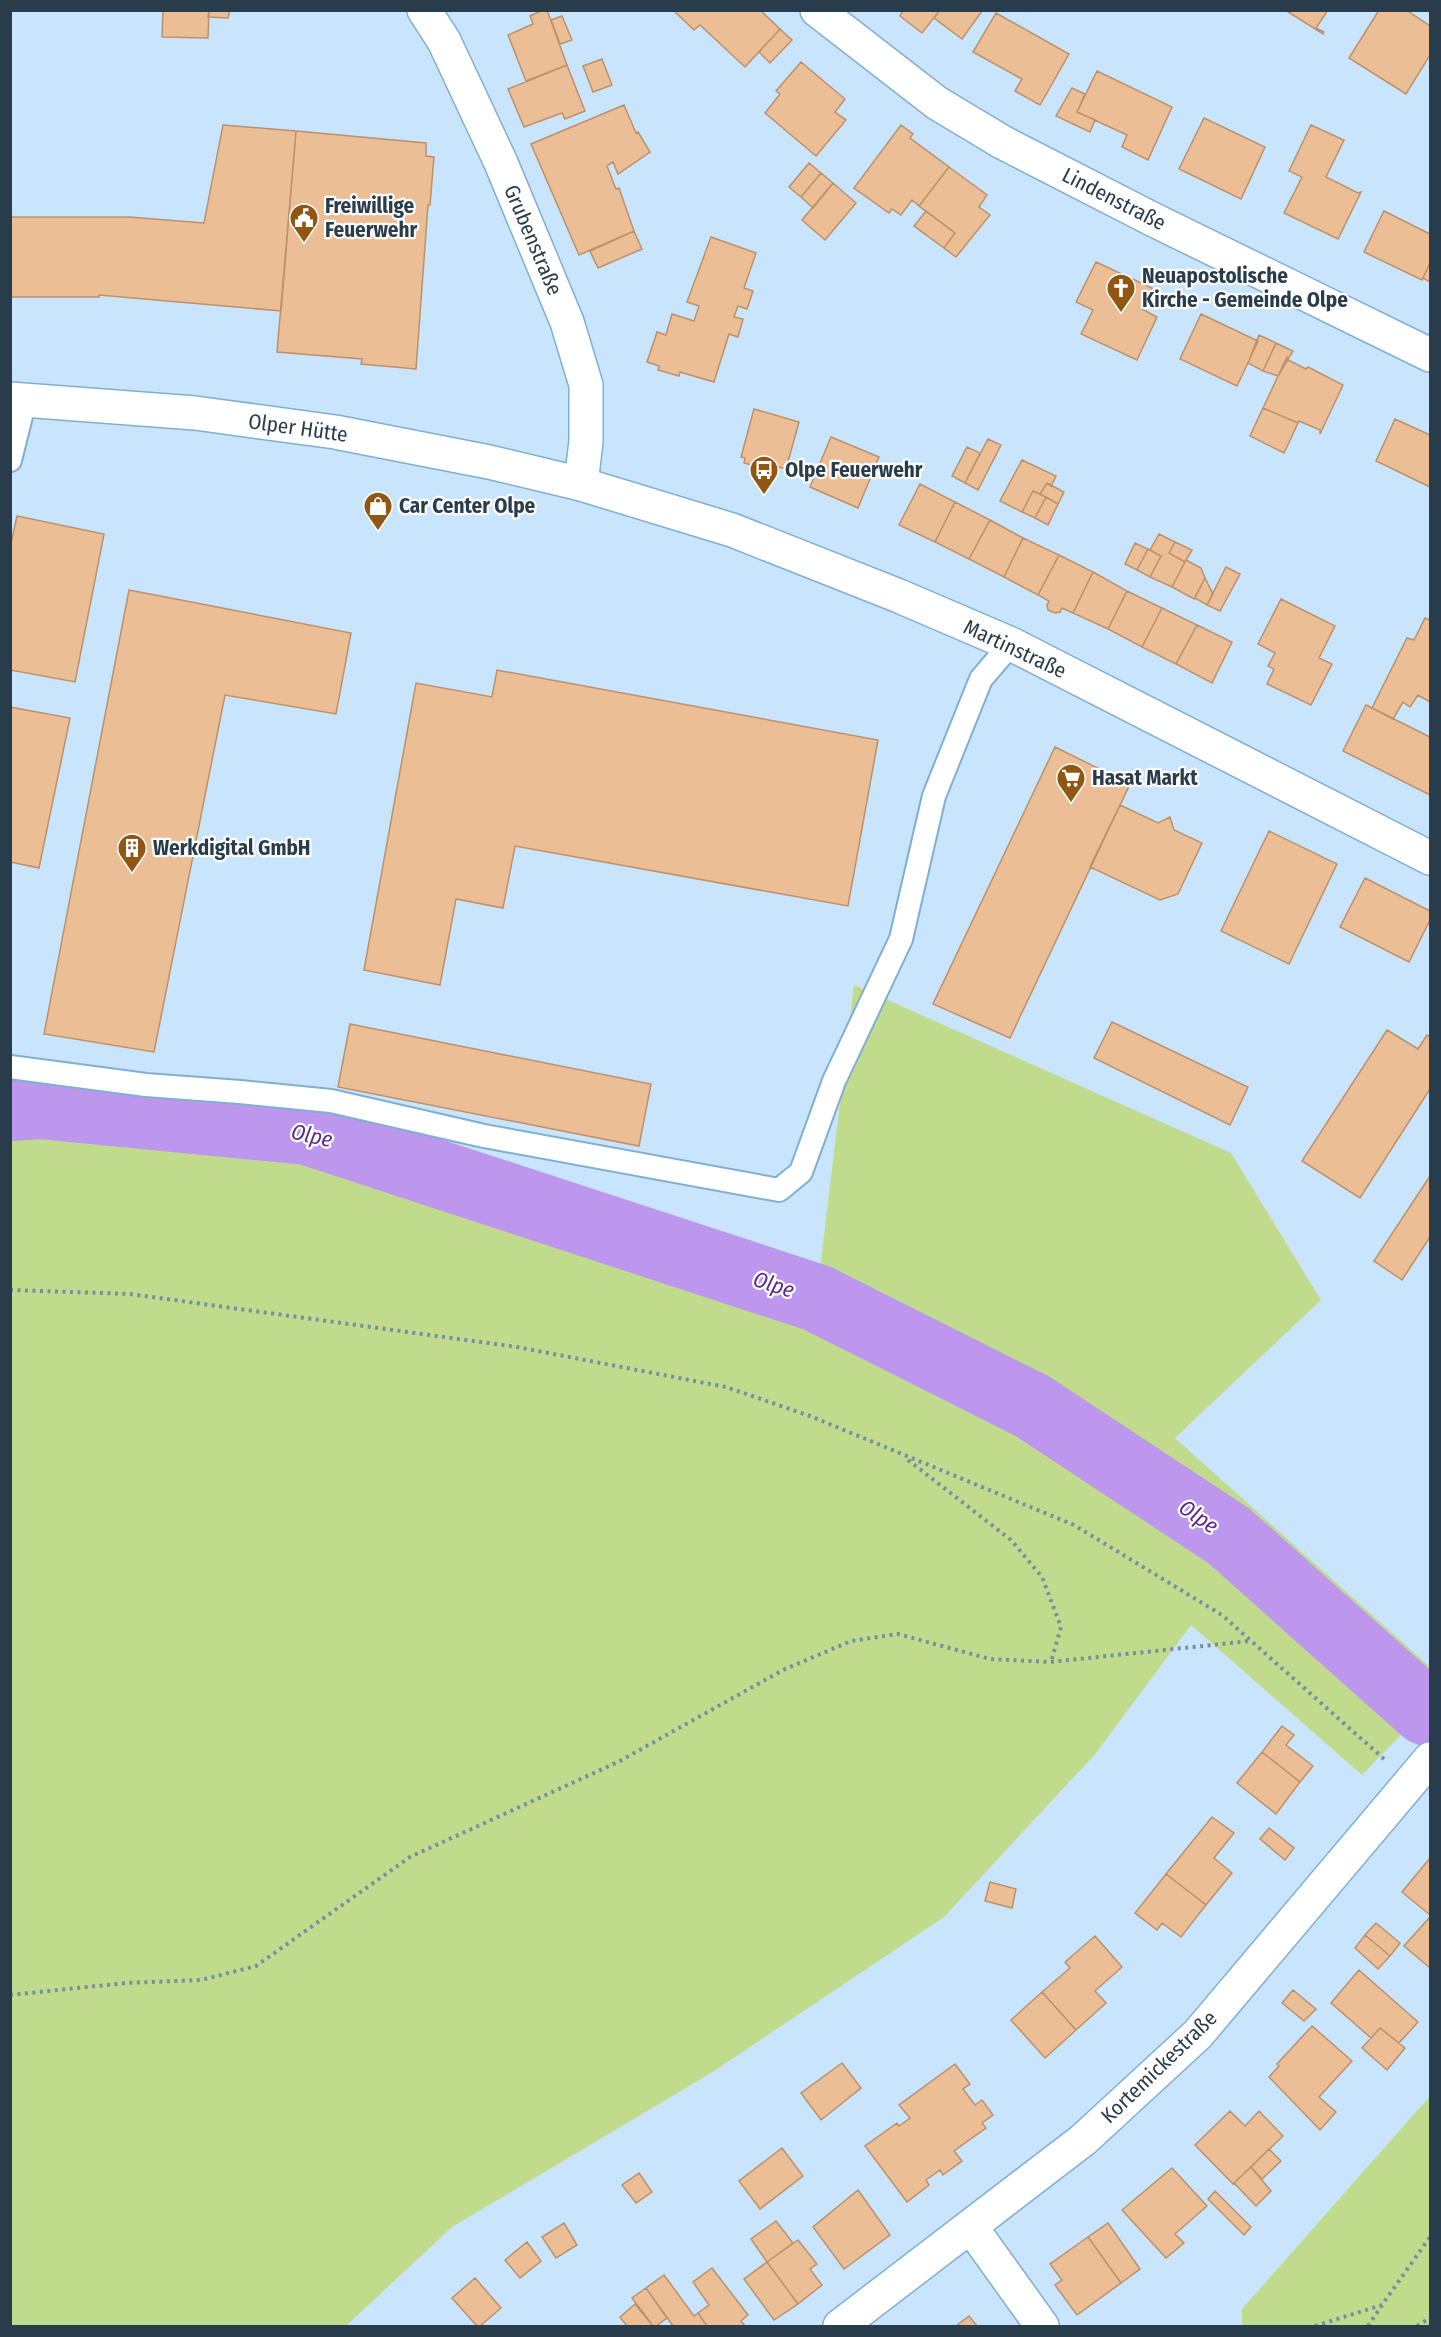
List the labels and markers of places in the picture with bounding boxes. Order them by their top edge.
place label: Freiwillige Feuerwehr [325,193,417,243]
public building icon: Freiwillige Feuerwehr [288,202,320,244]
place label: Neuapostolische Kirche - Gemeinde Olpe [1142,263,1348,313]
church icon: Neuapostolische Kirche - Gemeinde Olpe [1105,272,1137,314]
bus stop icon: Olpe Feuerwehr [748,454,780,496]
place label: Olpe Feuerwehr [785,457,923,483]
shop icon: Car Center Olpe [362,490,394,532]
place label: Car Center Olpe [399,493,536,519]
supermarket icon: Hasat Markt [1055,762,1087,804]
place label: Hasat Markt [1092,765,1198,791]
building icon: Werkdigital GmbH [116,832,148,874]
place label: Werkdigital GmbH [153,835,310,861]

